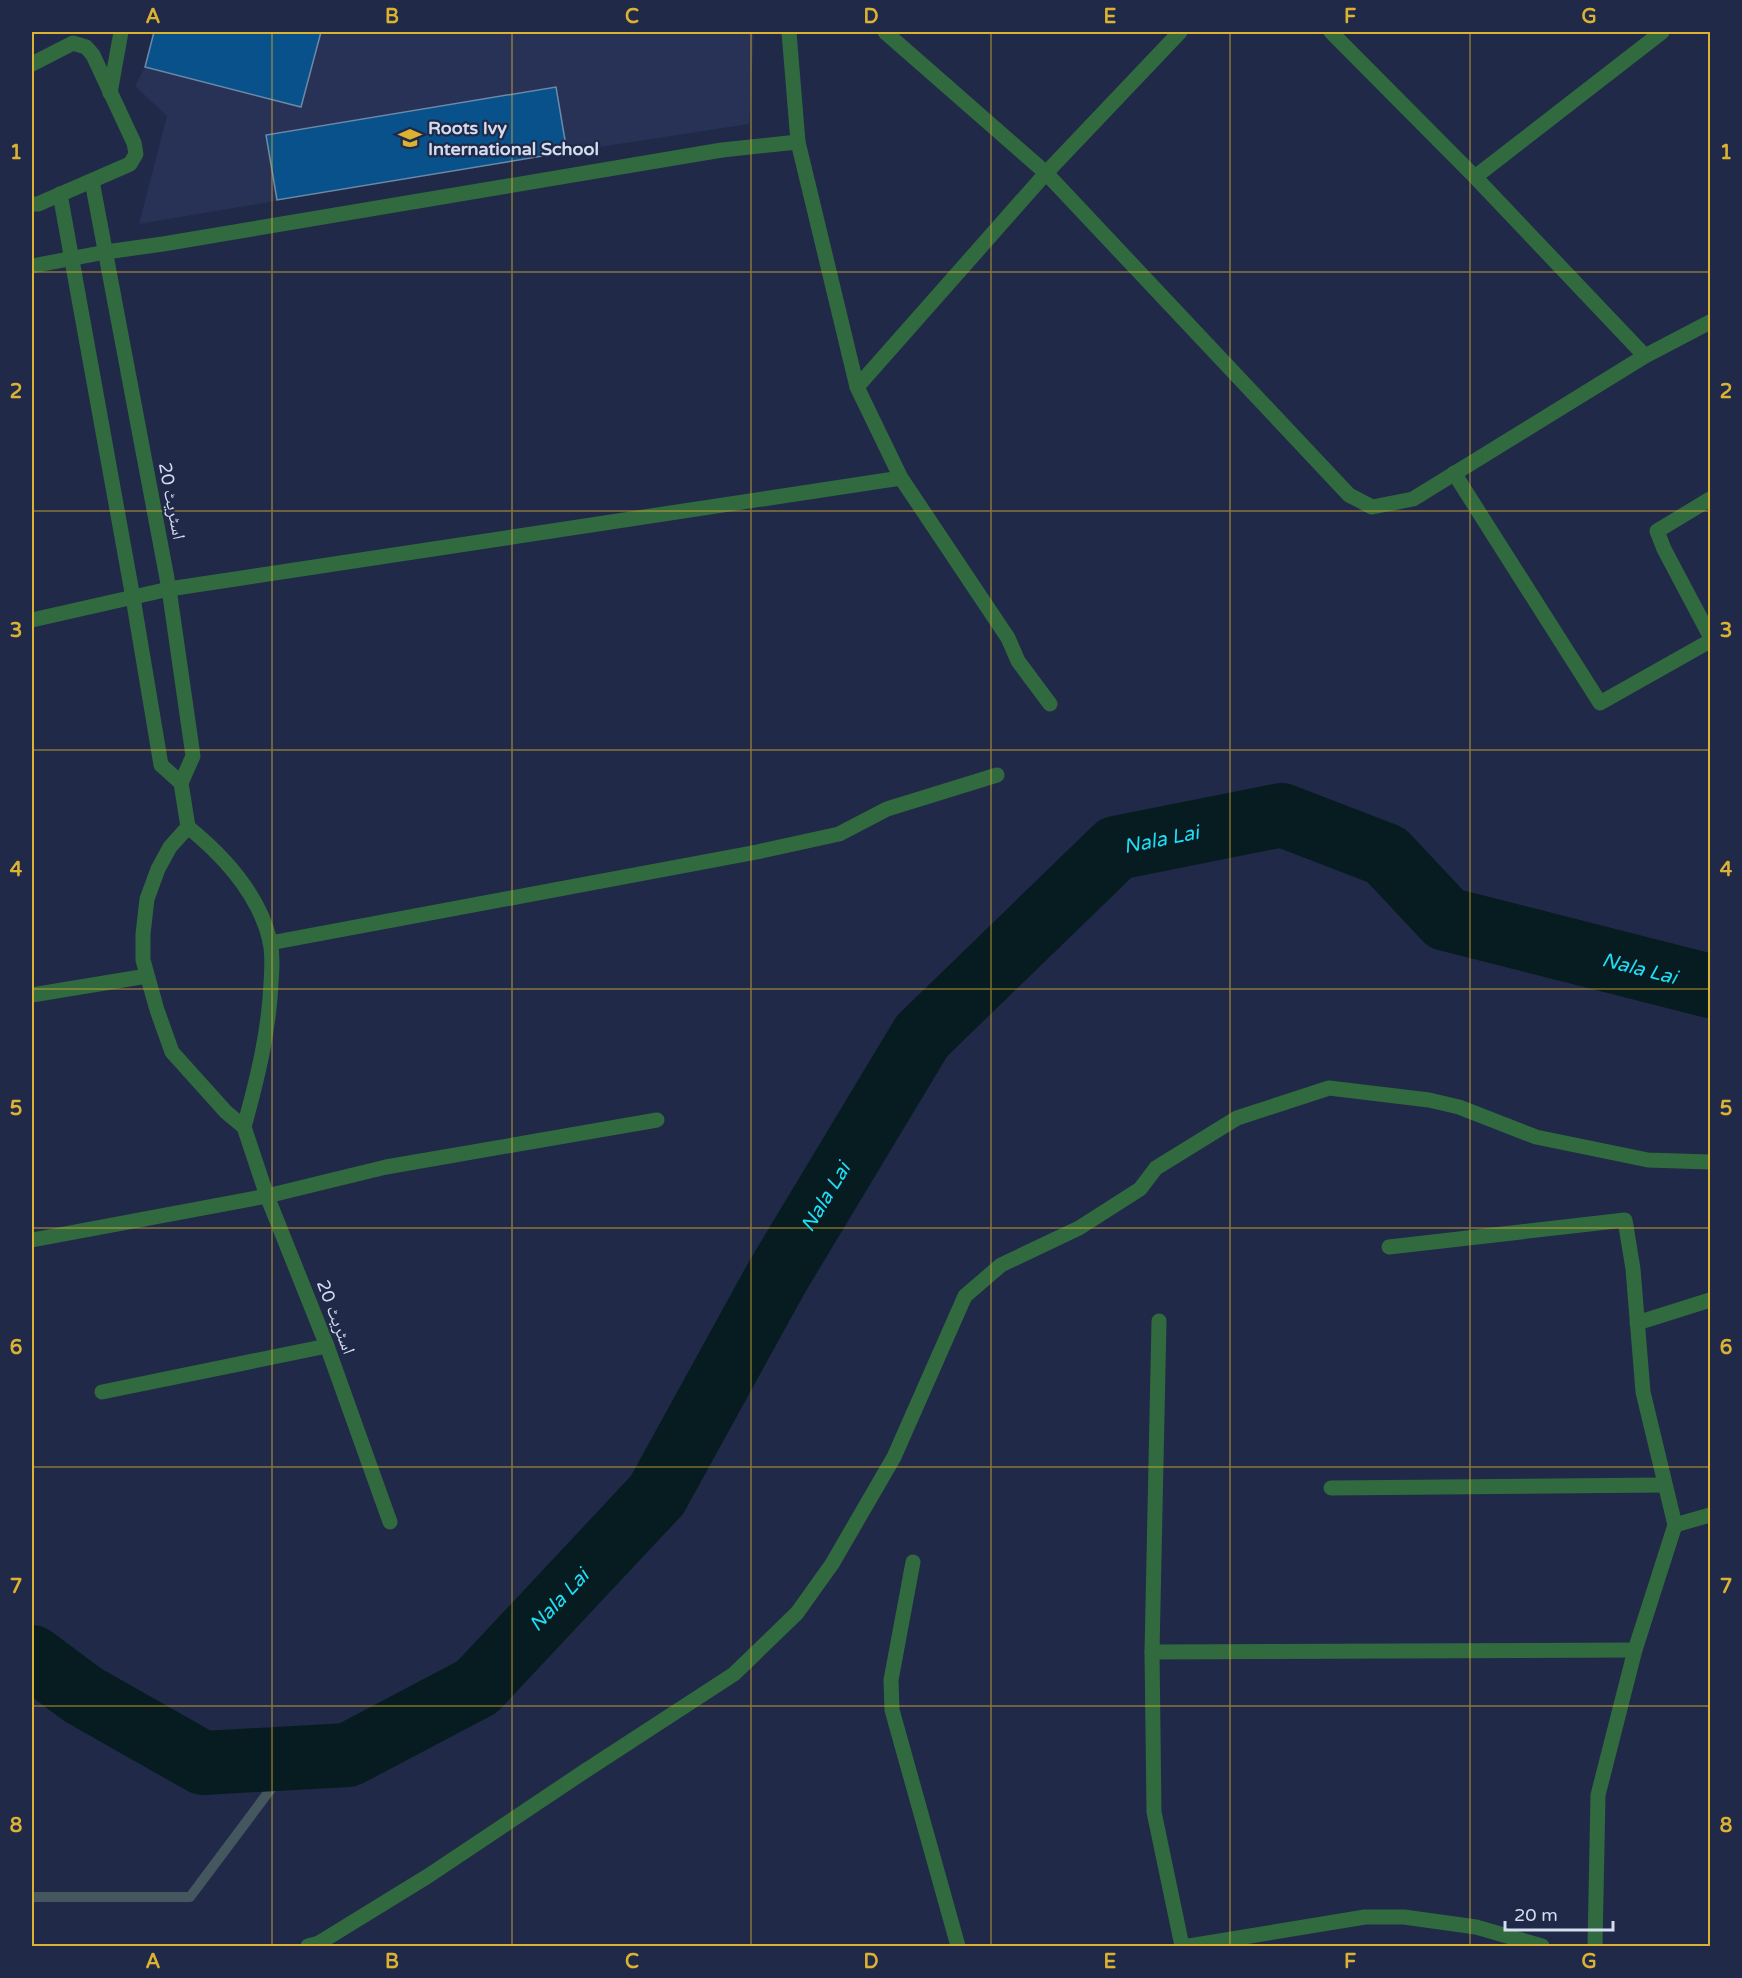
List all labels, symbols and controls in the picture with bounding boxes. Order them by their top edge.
text: A [146,5,161,29]
text: B [385,5,399,29]
text: C [625,5,639,29]
text: D [863,5,879,29]
text: E [1104,5,1117,29]
text: F [1344,5,1356,29]
text: G [1581,5,1597,29]
place label: Roots Ivy International School [428,117,599,160]
school or university icon: Roots Ivy International School [397,125,423,151]
text: 1 [10,141,22,165]
text: 1 [1720,141,1732,165]
text: 2 [10,380,22,404]
text: 2 [1720,380,1732,404]
street label: اسٹریٹ 20 [154,461,190,541]
text: 3 [10,619,22,643]
text: 3 [1720,619,1732,643]
water label: Nala Lai [1121,820,1204,859]
text: 4 [10,858,23,882]
text: 4 [1720,858,1733,882]
water label: Nala Lai [1599,948,1682,991]
text: 5 [10,1097,22,1121]
text: 5 [1720,1097,1732,1121]
water label: Nala Lai [796,1156,858,1236]
street label: اسٹریٹ 20 [312,1277,360,1357]
text: 6 [10,1336,22,1360]
text: 6 [1720,1336,1732,1360]
water label: Nala Lai [524,1562,596,1637]
text: 7 [10,1575,22,1599]
text: 7 [1720,1575,1732,1599]
text: 8 [10,1814,22,1838]
text: 8 [1720,1814,1732,1838]
scale bar [1505,1894,1613,1932]
text: 20 m [1514,1904,1558,1926]
text: A [146,1950,161,1974]
text: B [385,1950,399,1974]
text: C [625,1950,639,1974]
text: D [863,1950,879,1974]
text: E [1104,1950,1117,1974]
text: F [1344,1950,1356,1974]
text: G [1581,1950,1597,1974]

